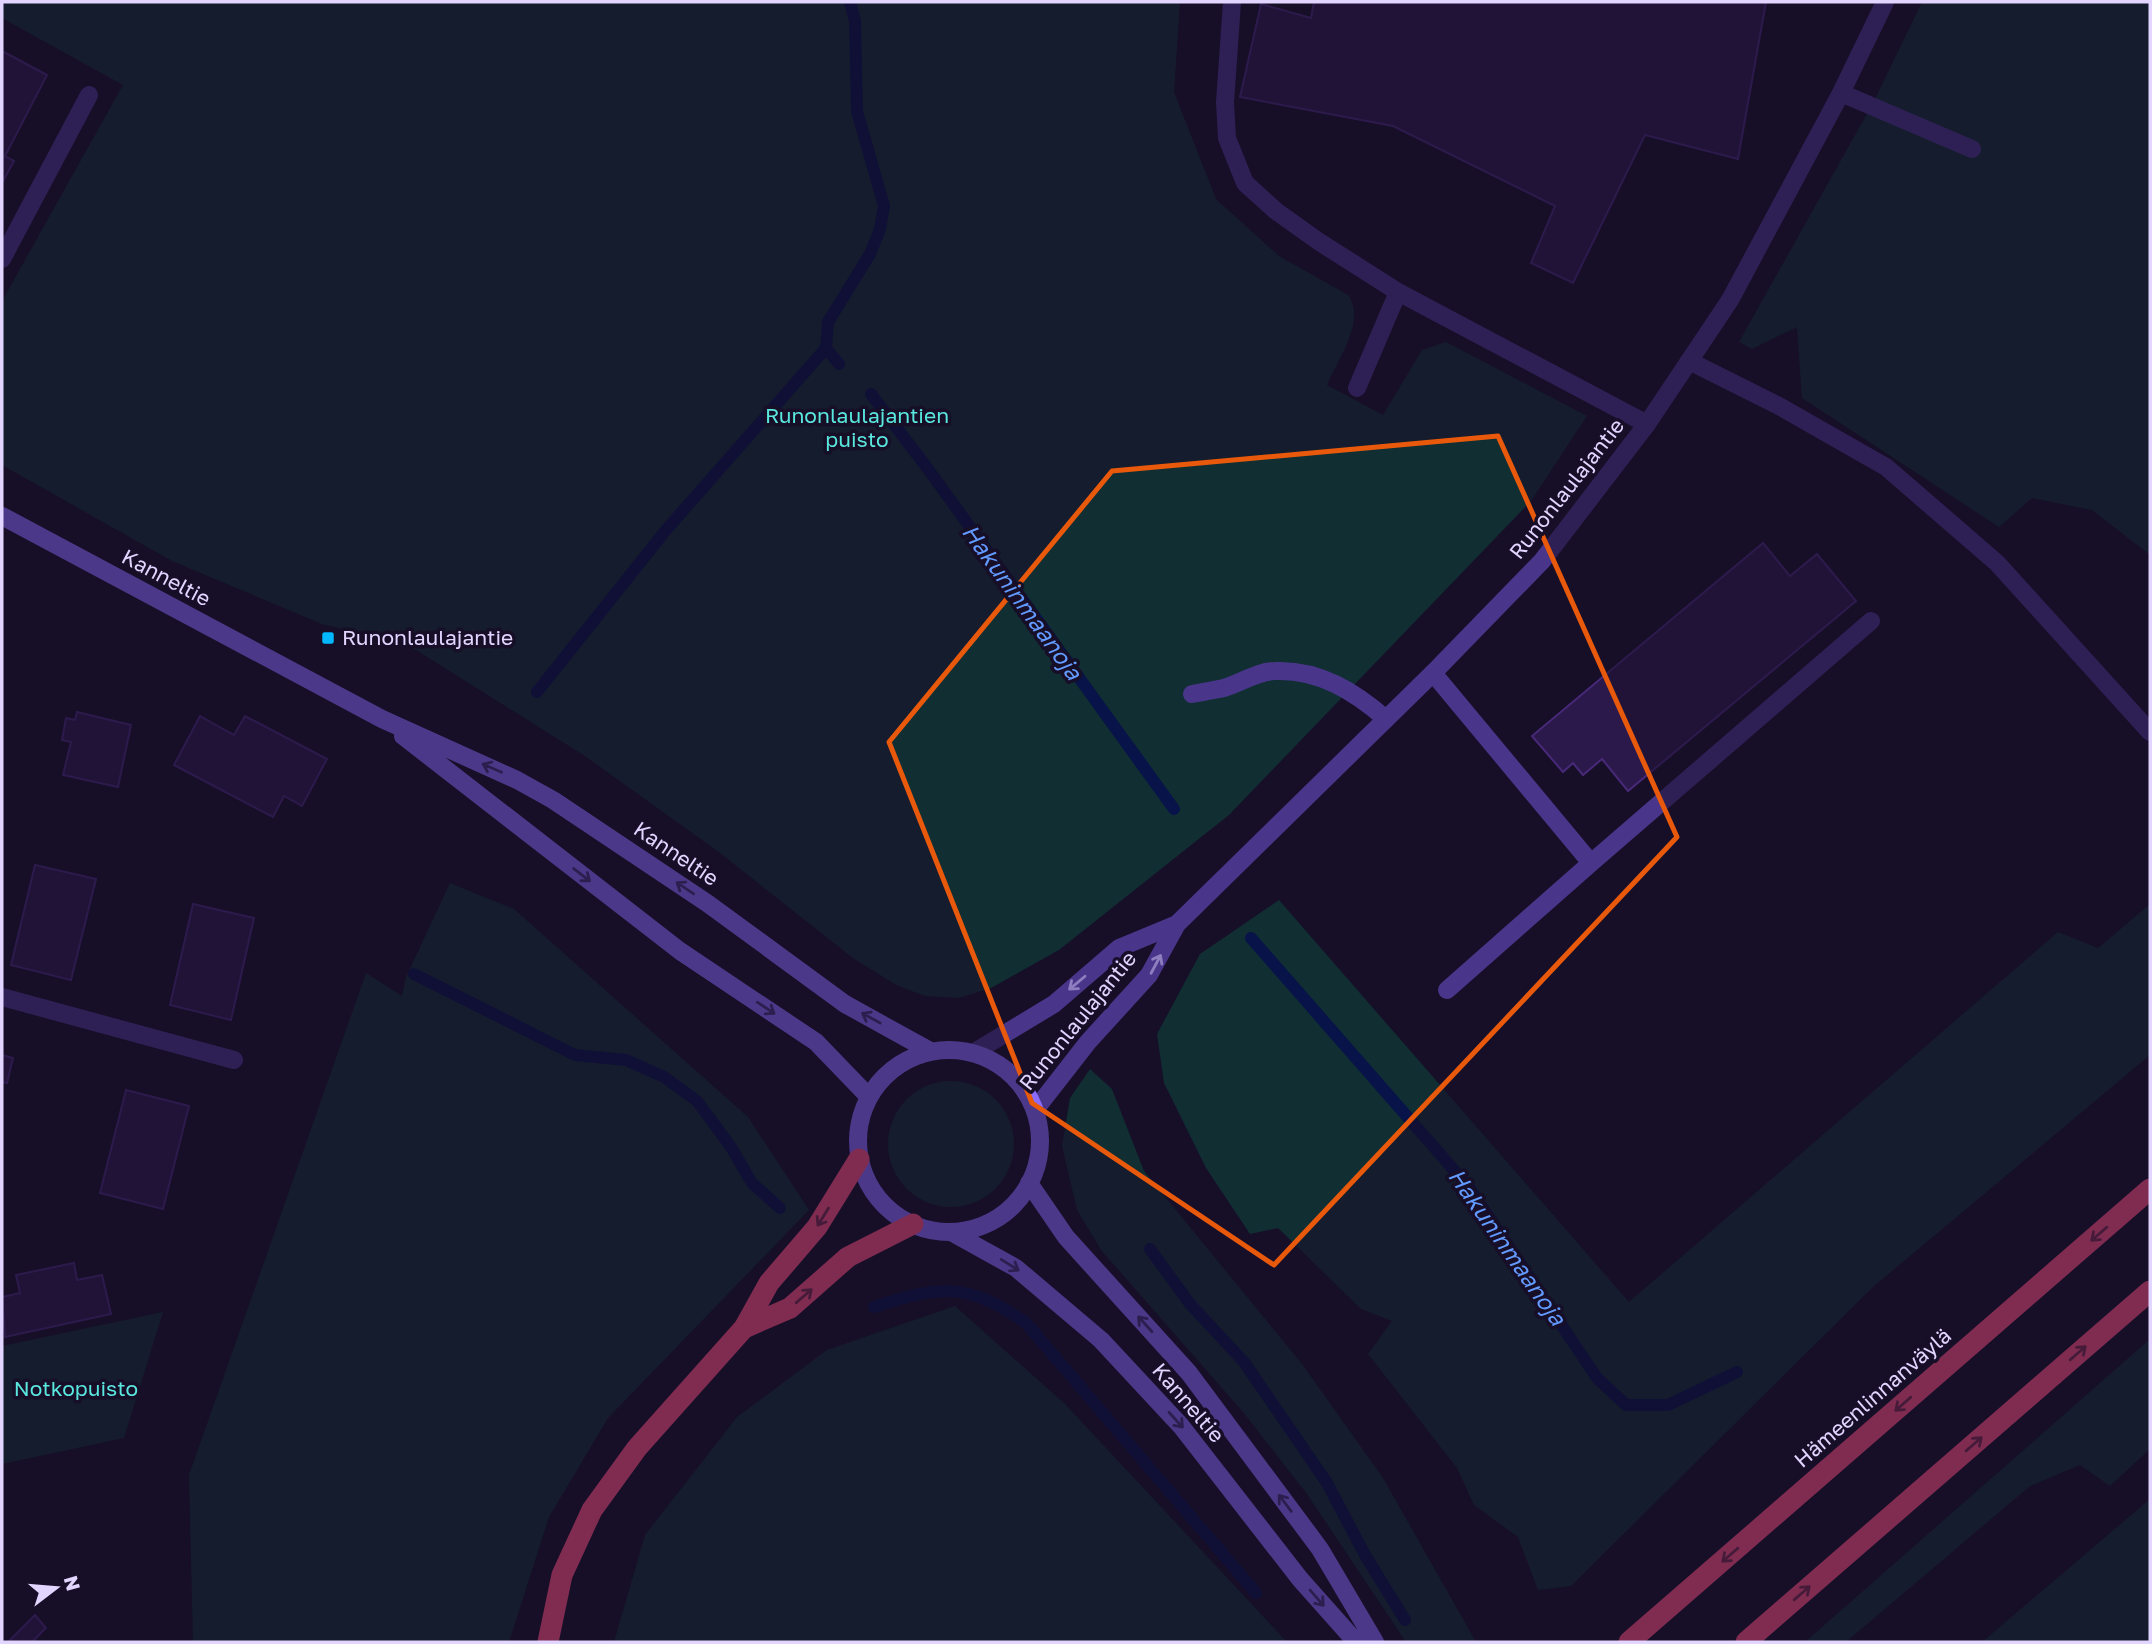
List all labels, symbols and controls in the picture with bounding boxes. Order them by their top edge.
park label: Runonlaulajantien puisto [765,402,949,452]
street label: Runonlaulajantie [1503,413,1629,564]
water label: Hakuninmaanoja [957,518,1089,685]
street label: Kanneltie [118,543,215,611]
place label: Runonlaulajantie [342,624,513,650]
marker: Runonlaulajantie [320,630,336,646]
one-way arrow [482,761,503,774]
street label: Kanneltie [629,815,724,891]
one-way arrow [572,868,591,883]
one-way arrow [675,880,695,894]
street label: Runonlaulajantie [1013,946,1141,1095]
one-way arrow [1149,954,1163,974]
one-way arrow [1069,976,1087,991]
one-way arrow [756,1001,775,1015]
one-way arrow [861,1011,881,1025]
water label: Hakuninmaanoja [1443,1163,1573,1331]
one-way arrow [816,1207,831,1226]
one-way arrow [2090,1226,2108,1242]
one-way arrow [1000,1258,1020,1272]
one-way arrow [794,1288,812,1304]
one-way arrow [1137,1315,1153,1333]
street label: Hämeenlinnanväylä [1789,1322,1956,1472]
one-way arrow [2069,1345,2087,1361]
street label: Kanneltie [1147,1357,1230,1447]
park label: Notkopuisto [14,1375,138,1401]
one-way arrow [1894,1396,1912,1412]
one-way arrow [1167,1411,1184,1428]
one-way arrow [1965,1436,1983,1452]
one-way arrow [1278,1494,1293,1512]
one-way arrow [1721,1547,1739,1563]
north arrow [21,1553,91,1623]
text: N [60,1573,86,1593]
one-way arrow [1793,1585,1811,1601]
one-way arrow [1309,1589,1325,1607]

